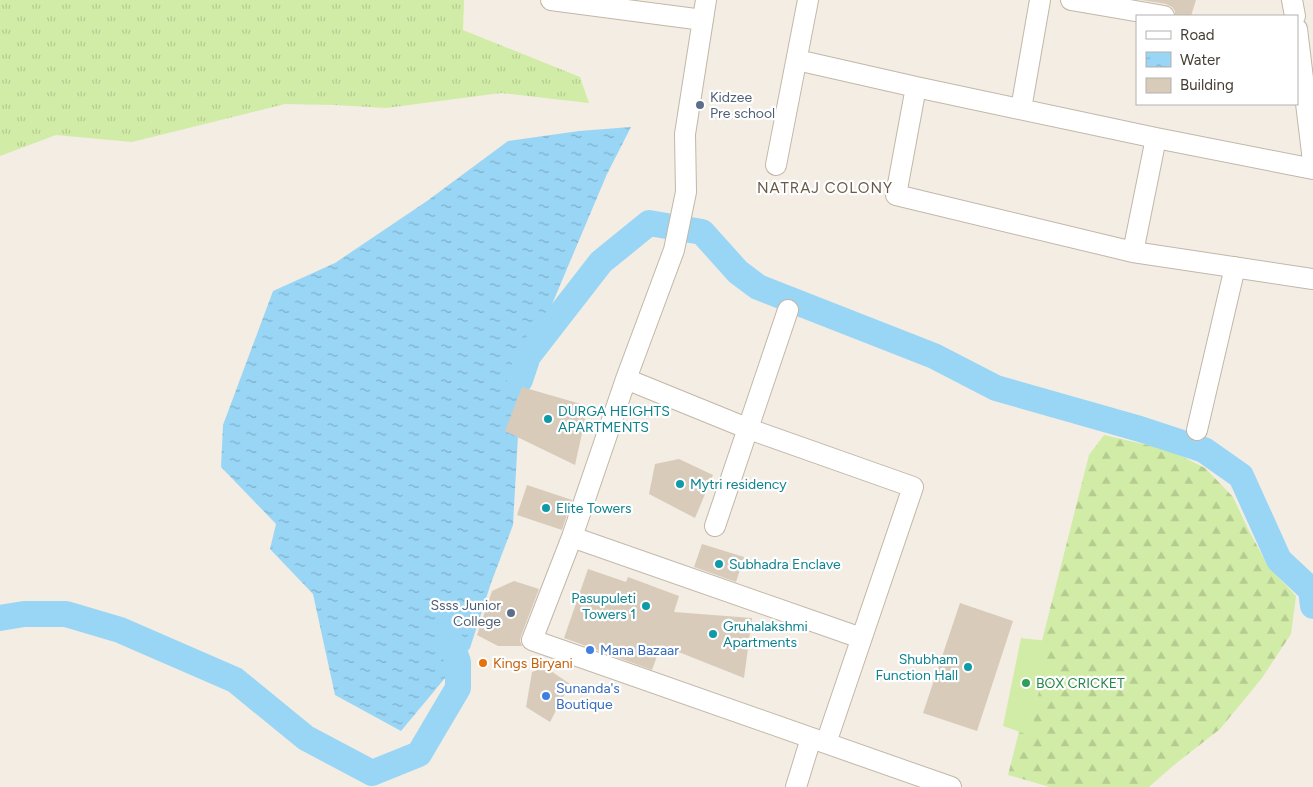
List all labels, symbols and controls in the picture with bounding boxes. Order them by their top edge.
legend [1136,15,1298,105]
text: Road [1180,26,1215,44]
text: Water [1180,51,1220,69]
text: Building [1180,76,1234,94]
place label: Kidzee Pre school [710,89,775,122]
marker: Kidzee Pre school [694,99,706,111]
district label: NATRAJ COLONY [757,179,893,197]
place label: DURGA HEIGHTS APARTMENTS [558,403,670,436]
marker: DURGA HEIGHTS APARTMENTS [542,413,554,425]
place label: Mytri residency [690,476,787,493]
marker: Mytri residency [674,478,686,490]
place label: Elite Towers [556,500,632,517]
marker: Elite Towers [540,502,552,514]
place label: Subhadra Enclave [729,556,841,573]
marker: Subhadra Enclave [713,558,725,570]
place label: Pasupuleti Towers 1 [571,590,636,623]
place label: Ssss Junior College [430,597,501,630]
marker: Pasupuleti Towers 1 [640,600,652,612]
marker: Ssss Junior College [505,607,517,619]
place label: Gruhalakshmi Apartments [723,618,808,651]
marker: Gruhalakshmi Apartments [707,628,719,640]
place label: Mana Bazaar [600,642,679,659]
marker: Mana Bazaar [584,644,596,656]
place label: Shubham Function Hall [876,651,958,684]
place label: Kings Biryani [493,655,573,672]
marker: Kings Biryani [477,657,489,669]
marker: Shubham Function Hall [962,661,974,673]
place label: BOX CRICKET [1036,675,1125,692]
marker: BOX CRICKET [1020,677,1032,689]
place label: Sunanda's Boutique [556,680,620,713]
marker: Sunanda's Boutique [540,690,552,702]

